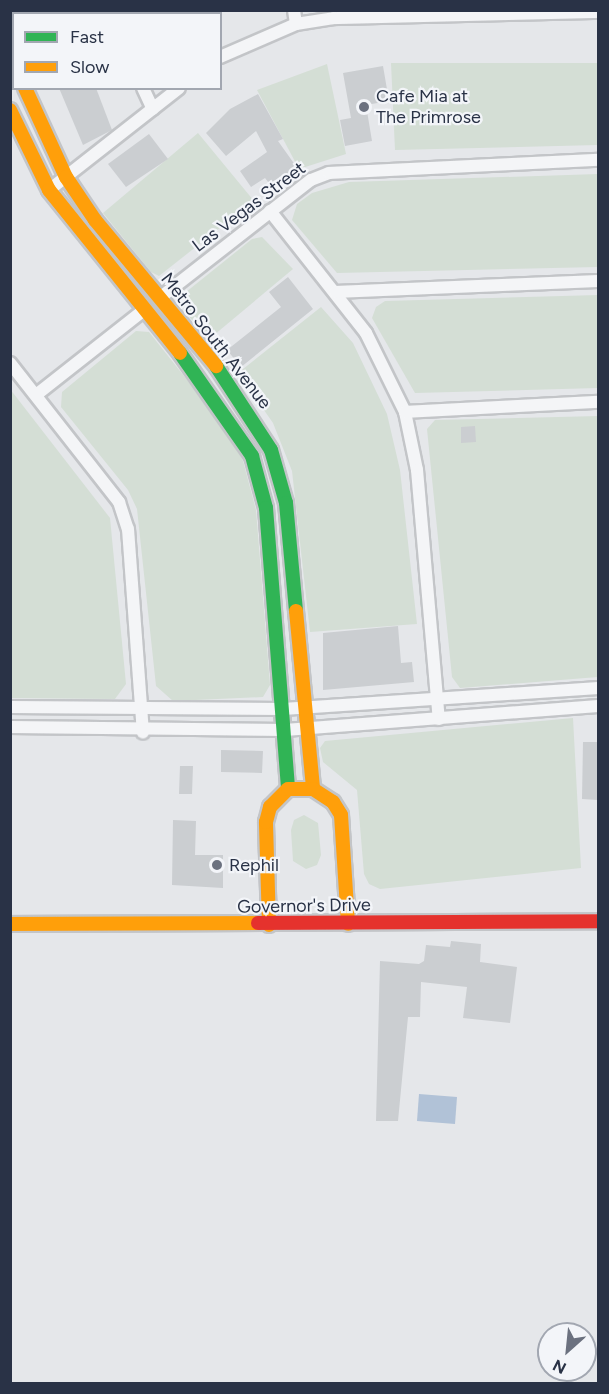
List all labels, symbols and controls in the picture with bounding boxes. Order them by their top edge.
legend [12,12,222,90]
text: Fast [70,26,104,48]
text: Slow [70,56,109,78]
place label: Cafe Mia at The Primrose [376,86,481,128]
marker: Cafe Mia at The Primrose [357,100,371,114]
street label: Las Vegas Street [188,157,310,257]
street label: Metro South Avenue [156,269,276,413]
place label: Rephil [229,854,279,876]
marker: Rephil [210,858,224,872]
street label: Governor's Drive [237,894,371,918]
north arrow [537,1322,597,1382]
text: N [550,1355,569,1378]

